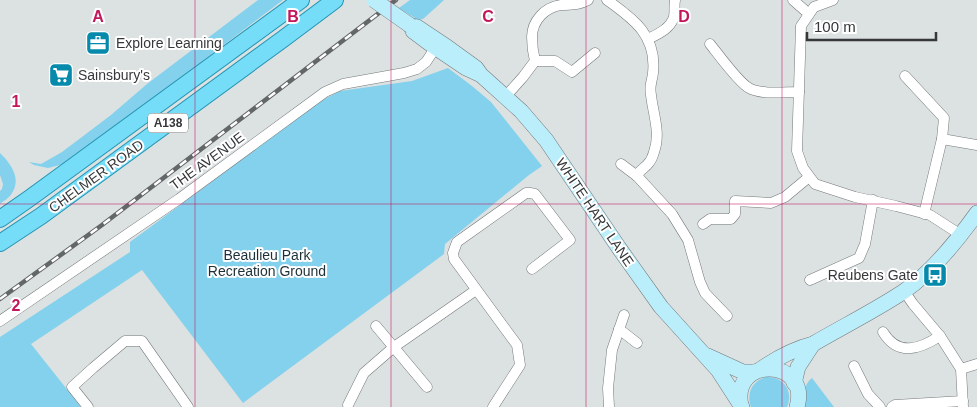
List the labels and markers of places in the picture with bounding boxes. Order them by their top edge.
office icon: Explore Learning [85,30,111,56]
place label: Explore Learning [116,35,222,51]
supermarket icon: Sainsbury's [48,62,74,88]
place label: Sainsbury's [78,67,150,83]
bus stop icon: Reubens Gate [922,262,948,288]
place label: Reubens Gate [828,267,918,283]

